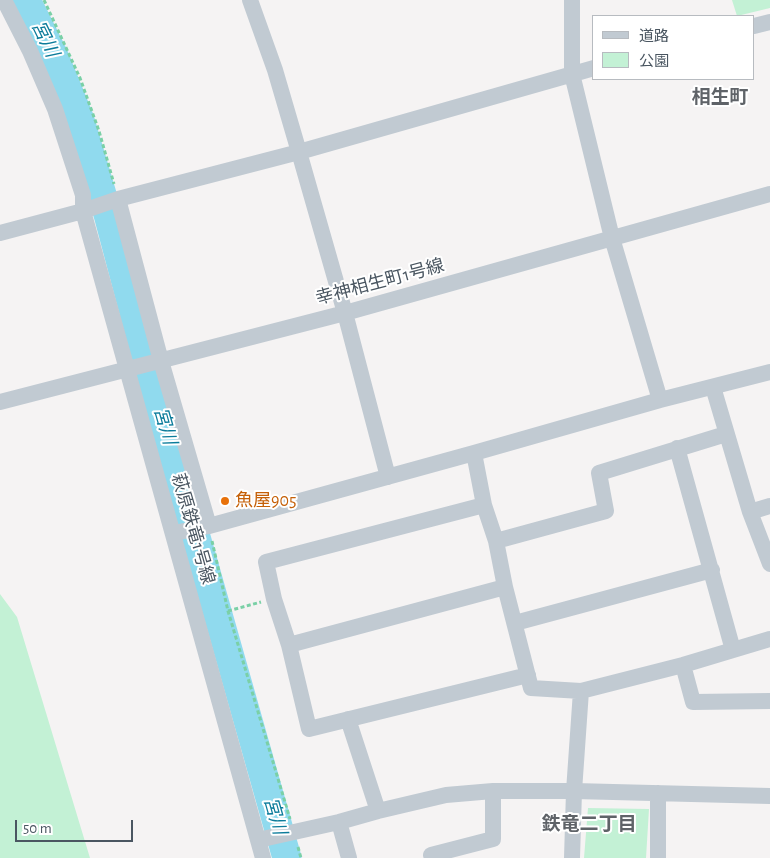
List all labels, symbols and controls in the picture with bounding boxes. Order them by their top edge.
legend [592,15,755,80]
water label: 宮川 [26,17,64,61]
text: 道路 [639,29,669,44]
text: 公園 [639,54,669,69]
district label: 相生町 [692,86,748,108]
street label: 幸神相生町1号線 [313,254,447,310]
water label: 宮川 [149,405,181,447]
street label: 萩原鉄竜1号線 [167,471,219,587]
place label: 魚屋905 [235,490,296,512]
marker: 魚屋905 [219,495,231,507]
water label: 宮川 [259,795,291,837]
scale bar [18,810,135,842]
district label: 鉄竜二丁目 [542,813,636,835]
text: 50 m [23,821,52,836]

